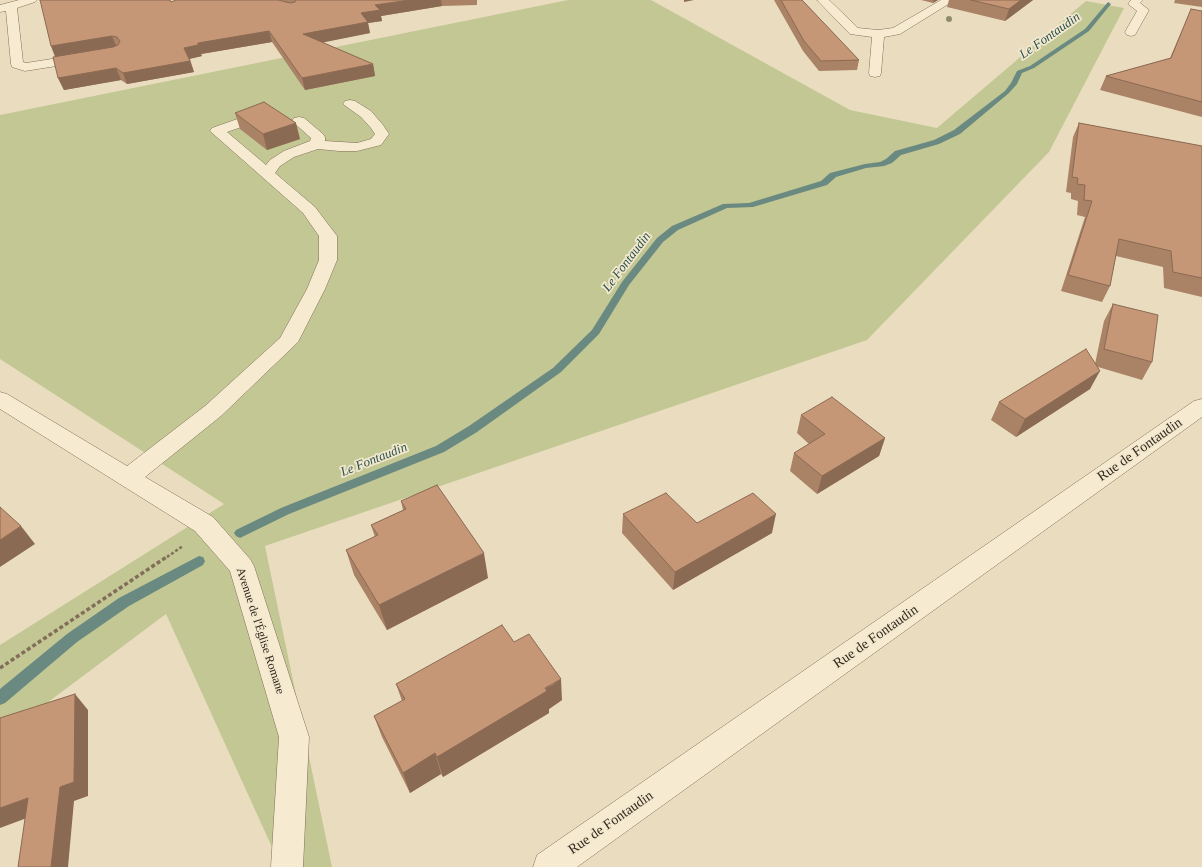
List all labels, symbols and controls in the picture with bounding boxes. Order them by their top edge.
water label: Le Fontaudin [1017,9,1083,63]
water label: Le Fontaudin [600,229,654,295]
street label: Rue de Fontaudin [1094,415,1186,485]
water label: Le Fontaudin [338,440,410,480]
street label: Avenue de l'Église Romane [233,566,287,696]
street label: Rue de Fontaudin [830,602,922,672]
street label: Rue de Fontaudin [565,788,657,858]

